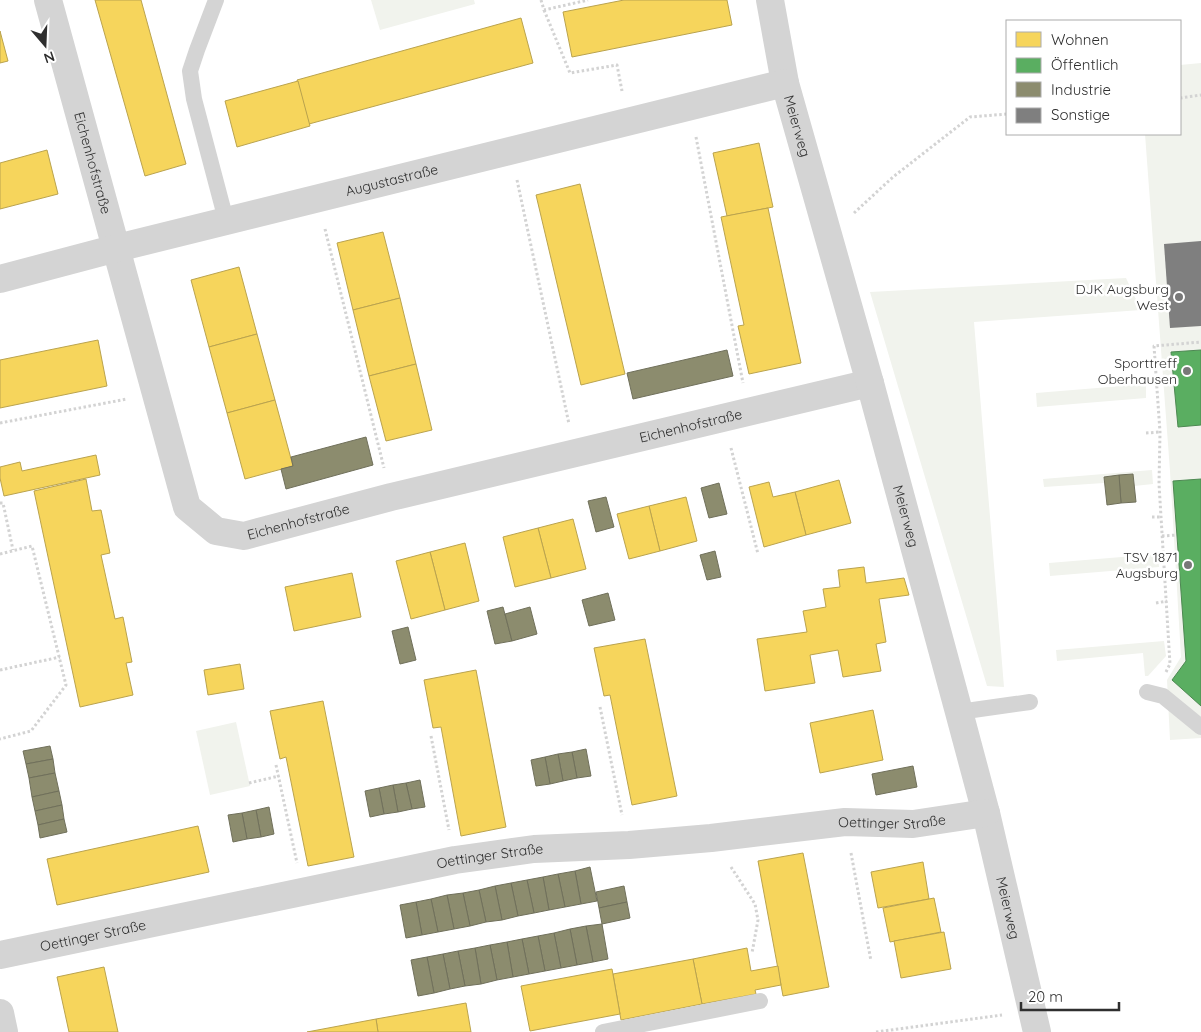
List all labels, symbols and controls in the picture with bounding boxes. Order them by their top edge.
north arrow [20,20,70,70]
legend [1006,20,1181,135]
text: Wohnen [1051,30,1109,49]
text: N [41,47,57,67]
text: Öffentlich [1051,55,1118,74]
text: Industrie [1051,80,1111,99]
street label: Meierweg [780,93,815,159]
text: Sonstige [1051,105,1110,124]
street label: Eichenhofstraße [70,110,115,216]
street label: Augustastraße [344,160,440,200]
place label: DJK Augsburg West [1076,280,1169,314]
marker: DJK Augsburg West [1173,291,1185,303]
place label: Sporttreff Oberhausen [1098,354,1177,388]
marker: Sporttreff Oberhausen [1181,365,1193,377]
street label: Eichenhofstraße [638,405,744,447]
street label: Meierweg [889,483,923,549]
street label: Eichenhofstraße [245,499,352,544]
place label: TSV 1871 Augsburg [1116,548,1178,582]
marker: TSV 1871 Augsburg [1182,559,1194,571]
street label: Oettinger Straße [837,810,947,833]
street label: Oettinger Straße [435,840,544,873]
street label: Meierweg [992,875,1024,941]
street label: Oettinger Straße [38,916,148,955]
scale bar [1021,980,1118,1012]
text: 20 m [1028,987,1063,1006]

